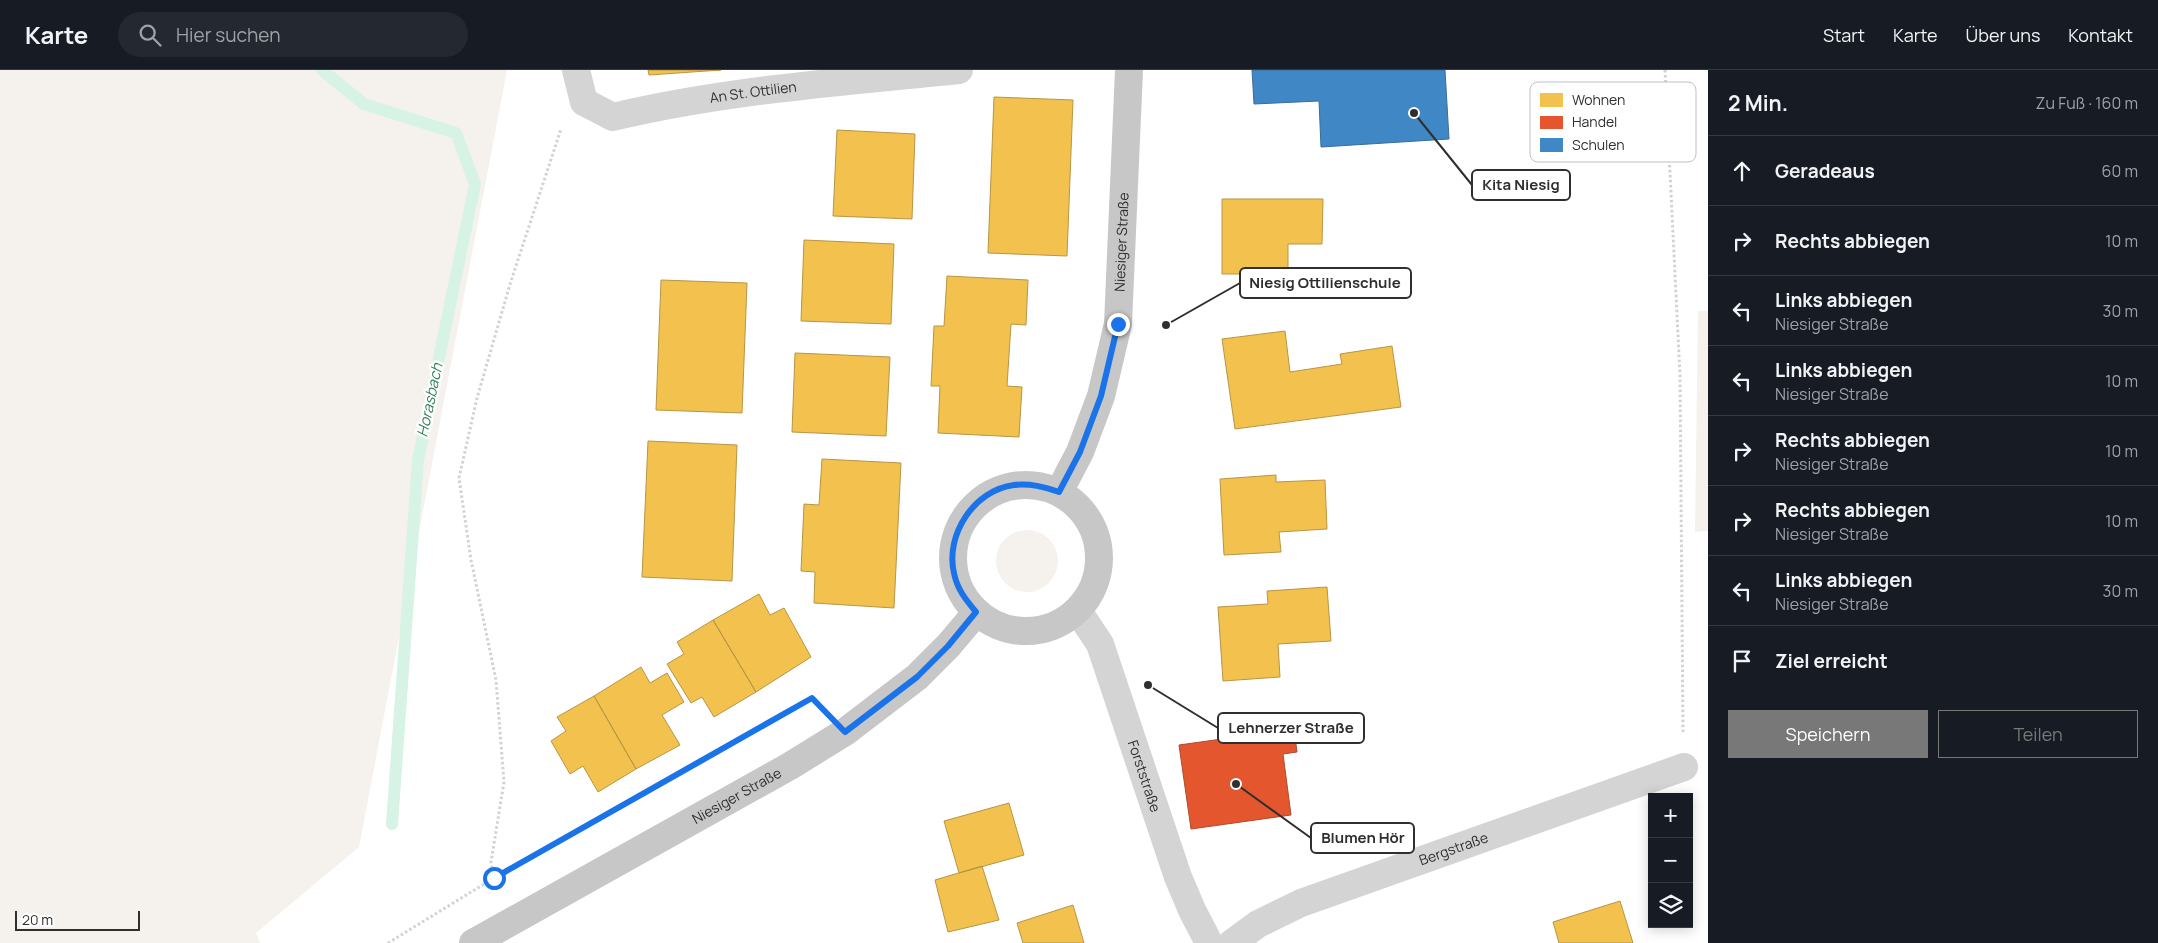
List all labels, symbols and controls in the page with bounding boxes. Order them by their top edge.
search box [118,12,468,57]
text: Karte [25,18,88,51]
icon: search [136,21,164,49]
text: Hier suchen [176,22,280,48]
text: Start [1823,23,1865,47]
text: Karte [1893,23,1938,47]
text: Über uns [1966,23,2040,47]
text: Kontakt [2068,23,2133,47]
street label: An St. Ottilien [708,77,797,107]
legend [1530,82,1696,162]
text: 2 Min. [1728,89,1788,117]
text: Wohnen [1572,90,1625,109]
text: Zu Fuß · 160 m [2036,92,2138,114]
text: Handel [1572,112,1617,131]
text: Schulen [1572,135,1625,154]
icon: ahead [1728,157,1756,185]
text: Geradeaus [1775,158,1875,184]
text: 60 m [2102,160,2138,182]
callout: Kita Niesig [1472,170,1570,200]
text: Kita Niesig [1482,174,1560,195]
street label: Niesiger Straße [1109,192,1133,292]
icon: right [1728,227,1756,255]
text: Rechts abbiegen [1775,228,1930,254]
text: 10 m [2105,230,2138,252]
callout: Niesig Ottilienschule [1240,268,1411,298]
text: Niesig Ottilienschule [1249,272,1401,293]
text: Links abbiegen [1775,287,1912,313]
icon: left [1728,297,1756,325]
text: 30 m [2103,300,2138,322]
route end [1107,313,1130,336]
text: Niesiger Straße [1775,313,1889,335]
text: Links abbiegen [1775,357,1912,383]
water label: Horasbach [411,360,448,439]
icon: left [1728,367,1756,395]
text: 10 m [2105,370,2138,392]
text: Niesiger Straße [1775,383,1889,405]
text: Rechts abbiegen [1775,427,1930,453]
icon: right [1728,437,1756,465]
text: 10 m [2105,440,2138,462]
text: Niesiger Straße [1775,453,1889,475]
text: Rechts abbiegen [1775,497,1930,523]
icon: right [1728,507,1756,535]
text: 10 m [2105,510,2138,532]
text: Niesiger Straße [1775,523,1889,545]
text: Links abbiegen [1775,567,1912,593]
icon: left [1728,577,1756,605]
text: 30 m [2103,580,2138,602]
text: Niesiger Straße [1775,593,1889,615]
icon: arrive [1728,647,1756,675]
text: Ziel erreicht [1775,648,1888,674]
button: Speichern [1728,710,1928,758]
button: Teilen [1938,710,2138,758]
callout: Lehnerzer Straße [1218,713,1364,743]
text: Lehnerzer Straße [1228,717,1354,738]
street label: Forststraße [1124,737,1166,815]
street label: Niesiger Straße [688,763,784,828]
map controls [1648,793,1693,928]
button: + [1648,793,1693,838]
callout: Blumen Hör [1311,823,1414,853]
text: Blumen Hör [1321,827,1405,848]
street label: Bergstraße [1416,827,1491,869]
button: − [1648,838,1693,883]
route start [483,867,506,890]
button: layers [1648,883,1693,928]
scale bar [15,908,140,931]
text: 20 m [22,910,53,929]

